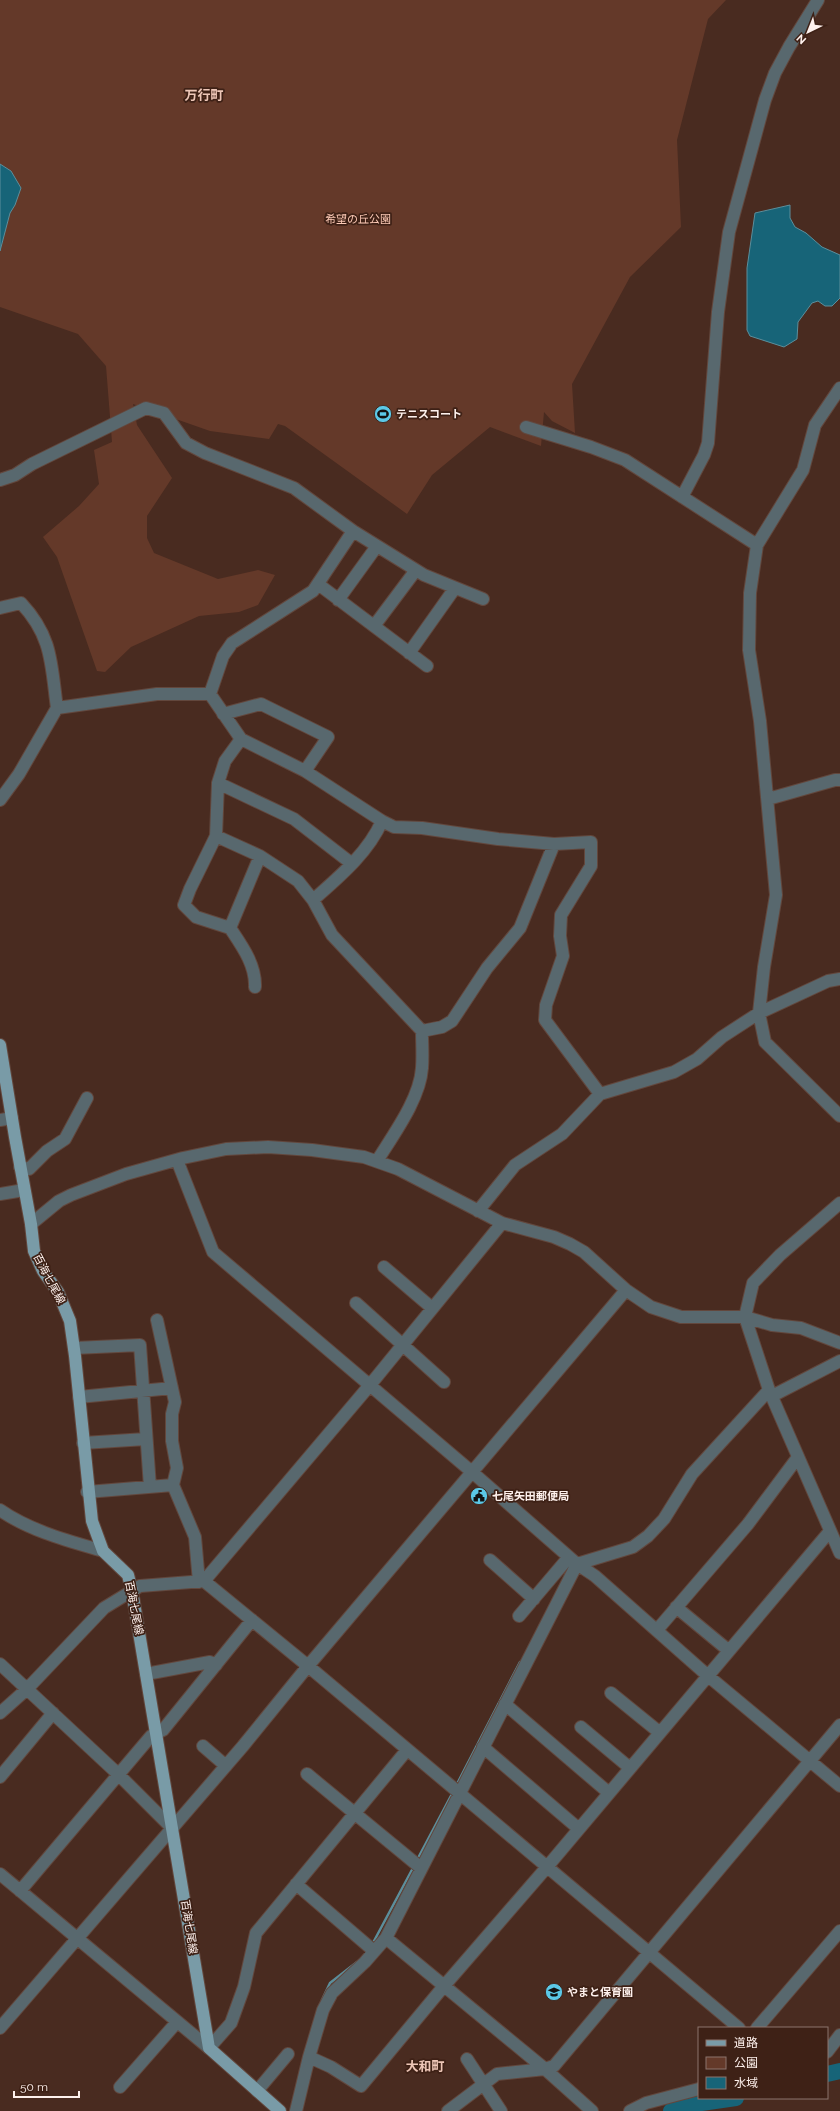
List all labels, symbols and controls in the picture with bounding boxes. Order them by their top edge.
north arrow [788,12,828,52]
text: N [794,31,809,47]
district label: 万行町 [184,88,224,103]
park label: 希望の丘公園 [325,213,391,226]
sports icon: テニスコート [373,404,393,424]
place label: テニスコート [396,408,462,421]
street label: 百海七尾線 [30,1252,68,1306]
public building icon: 七尾矢田郵便局 [469,1486,489,1506]
place label: 七尾矢田郵便局 [492,1490,569,1503]
street label: 百海七尾線 [122,1580,146,1636]
street label: 百海七尾線 [178,1899,200,1955]
school or university icon: やまと保育園 [544,1982,564,2002]
place label: やまと保育園 [567,1986,633,1999]
legend [698,2027,828,2099]
text: 道路 [734,2036,758,2050]
text: 公園 [734,2056,758,2070]
district label: 大和町 [405,2059,445,2074]
scale bar [14,2073,79,2099]
text: 水域 [734,2076,758,2090]
text: 50 m [20,2080,48,2094]

